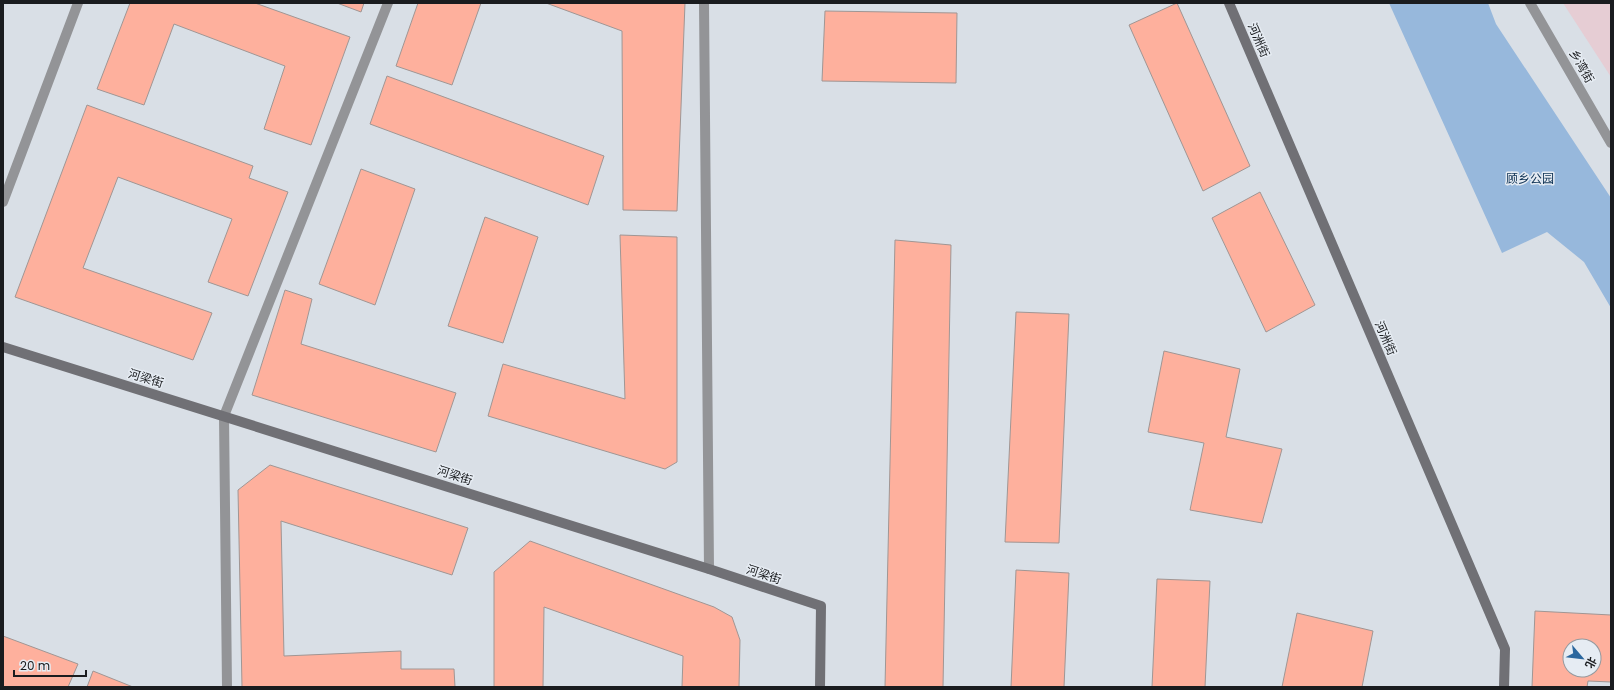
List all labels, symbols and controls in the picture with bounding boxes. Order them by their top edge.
street label: 河洲街 [1244,20,1274,60]
street label: 乡湾街 [1566,46,1598,86]
park label: 顾乡公园 [1506,170,1554,187]
street label: 河洲街 [1371,318,1401,358]
street label: 河梁街 [126,365,166,391]
street label: 河梁街 [435,461,475,489]
street label: 河梁街 [744,560,784,588]
north arrow [1562,638,1602,678]
scale bar [14,652,86,678]
text: 北 [1581,654,1600,671]
text: 20 m [20,657,50,674]

